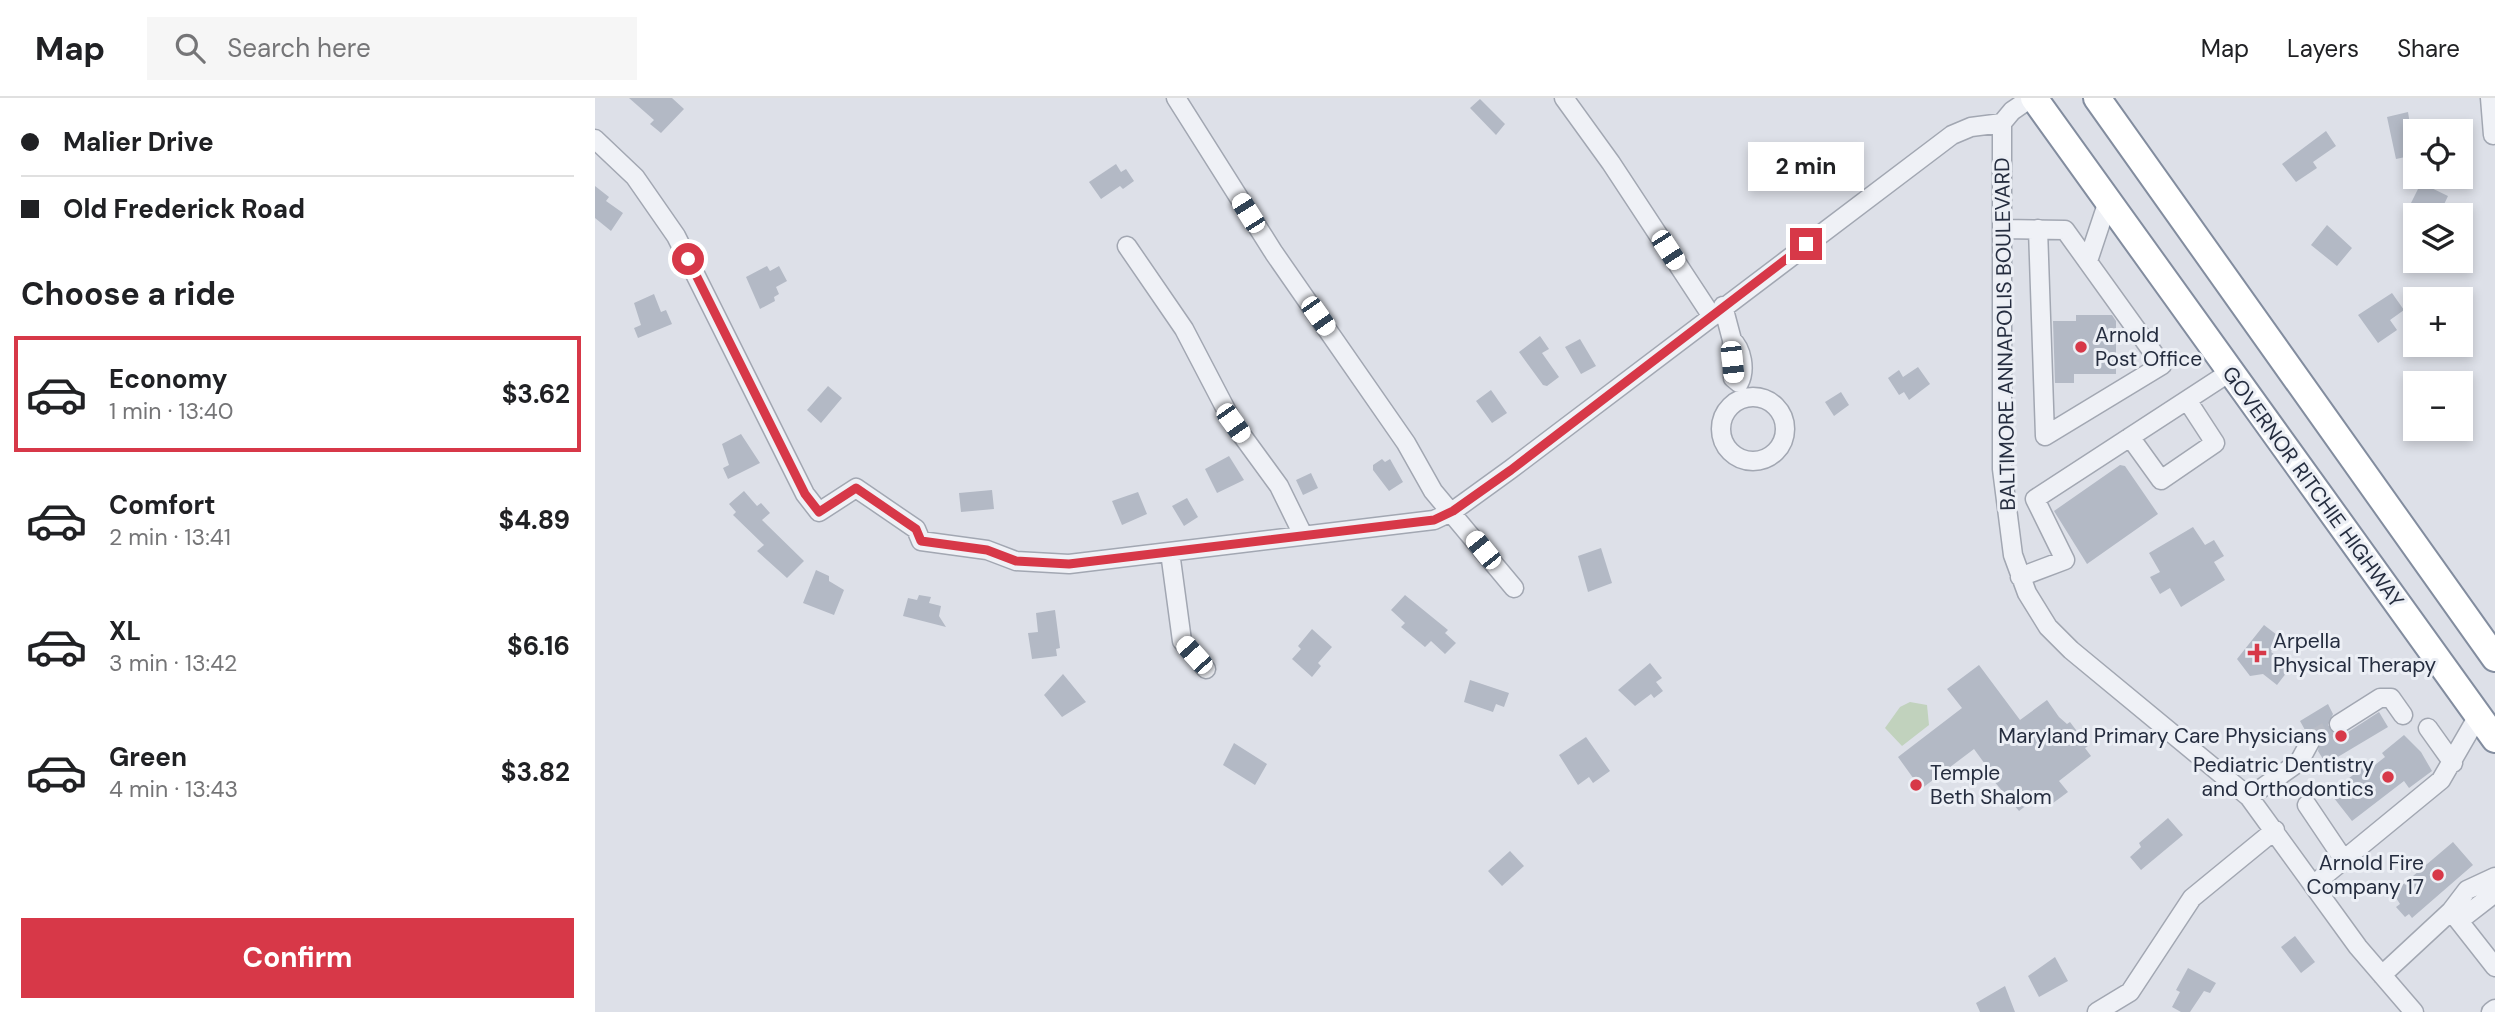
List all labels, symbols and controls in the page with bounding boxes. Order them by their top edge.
search box [147,17,637,80]
text: Map [35,27,105,70]
icon: search [171,29,209,67]
text: Search here [227,31,371,65]
text: Map [2201,33,2249,64]
text: Layers [2287,33,2359,64]
text: Share [2397,33,2460,64]
map controls [2403,119,2473,441]
button: locate [2403,119,2473,189]
text: Malier Drive [63,125,214,159]
callout: 2 min [1748,142,1864,192]
text: 2 min [1776,151,1836,181]
street label: BALTIMORE ANNAPOLIS BOULEVARD [1988,157,2022,511]
car [1228,190,1269,236]
text: Old Frederick Road [63,192,305,226]
button: layers [2403,203,2473,273]
car [1648,227,1689,273]
route end [1790,228,1822,260]
route start [672,243,704,275]
text: Choose a ride [21,273,236,315]
button: + [2403,287,2473,357]
car [1298,293,1339,339]
place label: Arnold Post Office [2095,321,2202,373]
marker: Arnold Post Office [2073,339,2089,355]
car [1720,340,1745,384]
street label: GOVERNOR RITCHIE HIGHWAY [2216,361,2410,613]
text: Economy [109,362,227,396]
icon: car [25,363,88,426]
button: − [2403,371,2473,441]
text: $3.62 [502,377,570,411]
text: 1 min · 13:40 [109,396,233,426]
car [1213,400,1254,446]
text: Comfort [109,488,215,522]
icon: car [25,489,88,552]
text: $4.89 [498,503,570,537]
text: 2 min · 13:41 [109,522,231,552]
car [1462,527,1505,573]
text: XL [109,614,141,648]
icon: car [25,615,88,678]
place label: Arpella Physical Therapy [2273,627,2437,679]
text: $6.16 [507,629,570,663]
car [1173,632,1216,678]
marker: Arpella Physical Therapy [2247,643,2267,663]
text: 3 min · 13:42 [109,648,237,678]
place label: Maryland Primary Care Physicians [1998,722,2327,750]
marker: Maryland Primary Care Physicians [2333,728,2349,744]
text: Green [109,740,187,774]
icon: car [25,741,88,804]
place label: Pediatric Dentistry and Orthodontics [2193,751,2374,803]
text: $3.82 [501,755,570,789]
place label: Temple Beth Shalom [1930,759,2052,811]
marker: Pediatric Dentistry and Orthodontics [2380,769,2396,785]
text: 4 min · 13:43 [109,774,238,804]
marker: Temple Beth Shalom [1908,777,1924,793]
place label: Arnold Fire Company 17 [2306,849,2424,901]
marker: Arnold Fire Company 17 [2430,867,2446,883]
button: Confirm [21,918,574,998]

